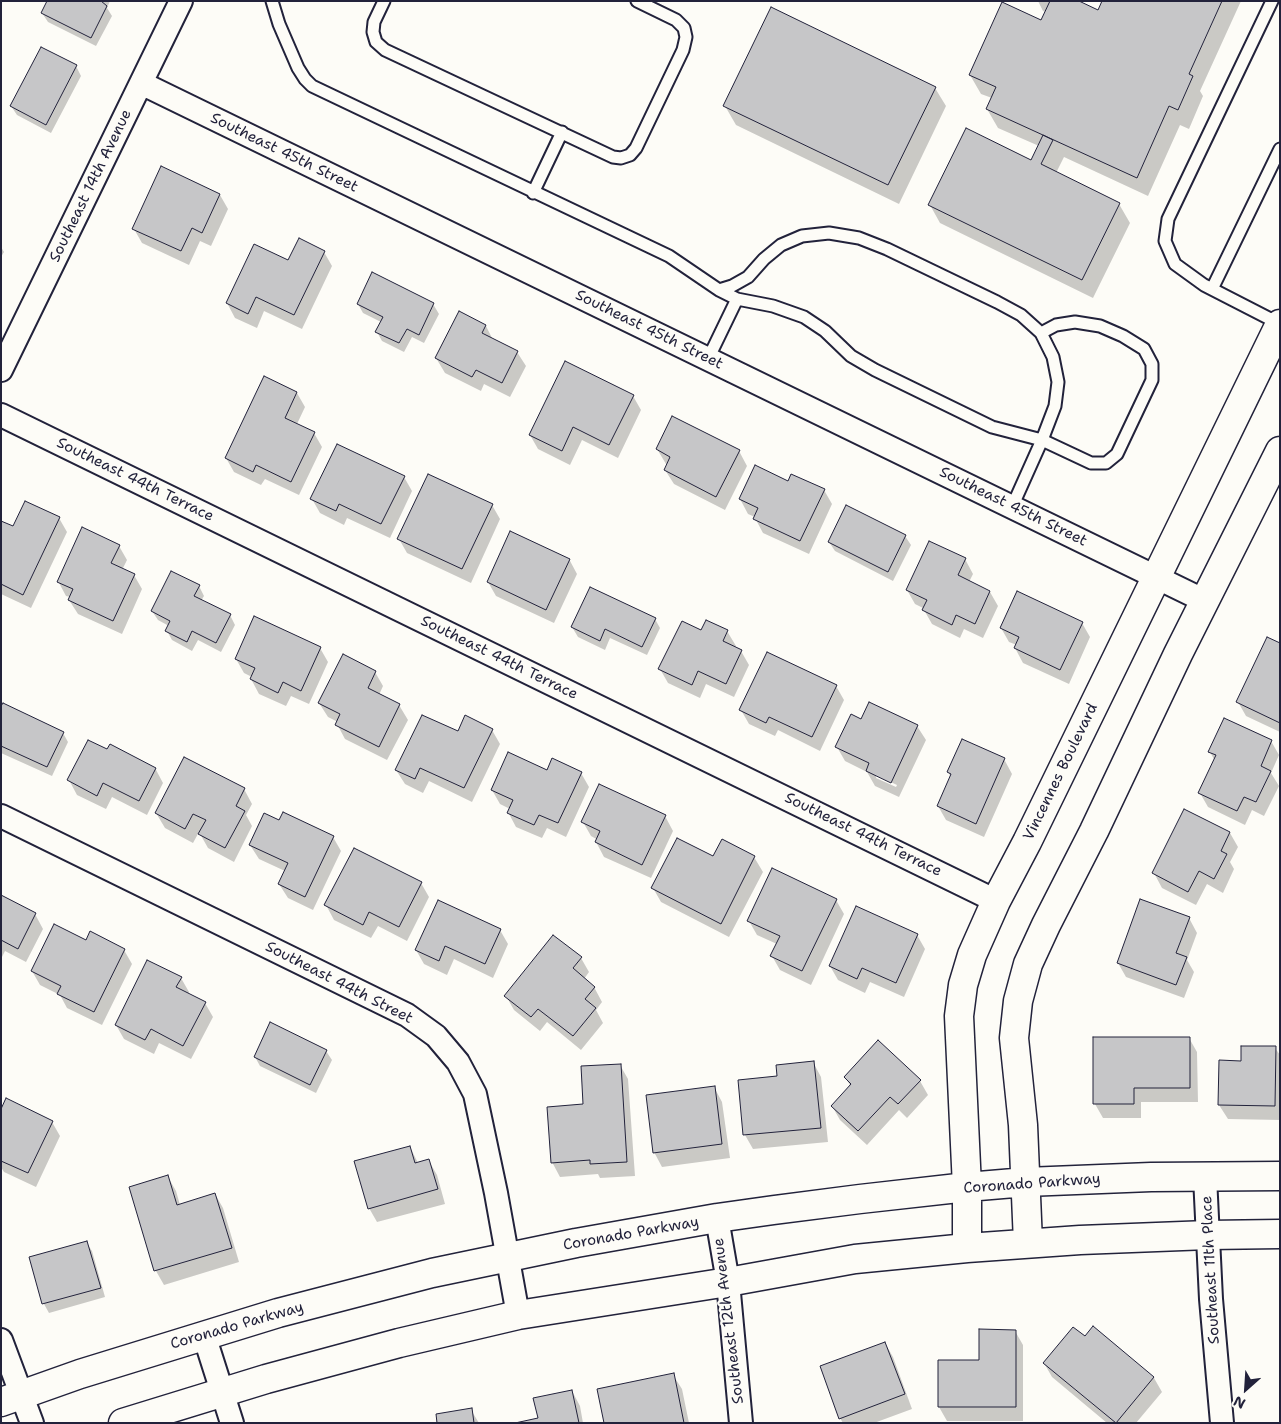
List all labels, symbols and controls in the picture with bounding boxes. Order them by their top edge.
street label: Southeast 14th Avenue [46,107,136,265]
street label: Southeast 45th Street [207,109,361,197]
street label: Southeast 45th Street [572,286,726,374]
street label: Southeast 44th Terrace [54,434,216,526]
street label: Southeast 45th Street [936,463,1090,551]
street label: Southeast 44th Terrace [418,612,580,704]
street label: Vincennes Boulevard [1020,701,1102,843]
street label: Southeast 44th Terrace [782,789,944,881]
street label: Southeast 44th Street [262,938,416,1028]
street label: Coronado Parkway [963,1170,1101,1198]
street label: Southeast 11th Place [1198,1195,1224,1345]
street label: Coronado Parkway [562,1213,700,1255]
street label: Southeast 12th Avenue [710,1237,748,1405]
street label: Coronado Parkway [168,1298,306,1354]
north arrow [1221,1364,1271,1414]
text: N [1230,1392,1248,1413]

